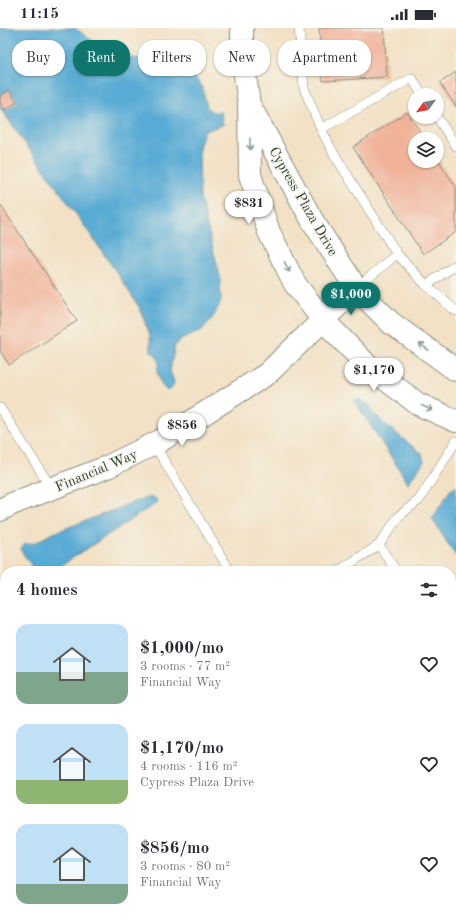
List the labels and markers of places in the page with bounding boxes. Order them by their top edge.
pin: $831 [225,191,273,225]
pin: $1,000 [318,282,384,316]
pin: $1,170 [341,358,407,392]
pin: $856 [158,413,206,447]

